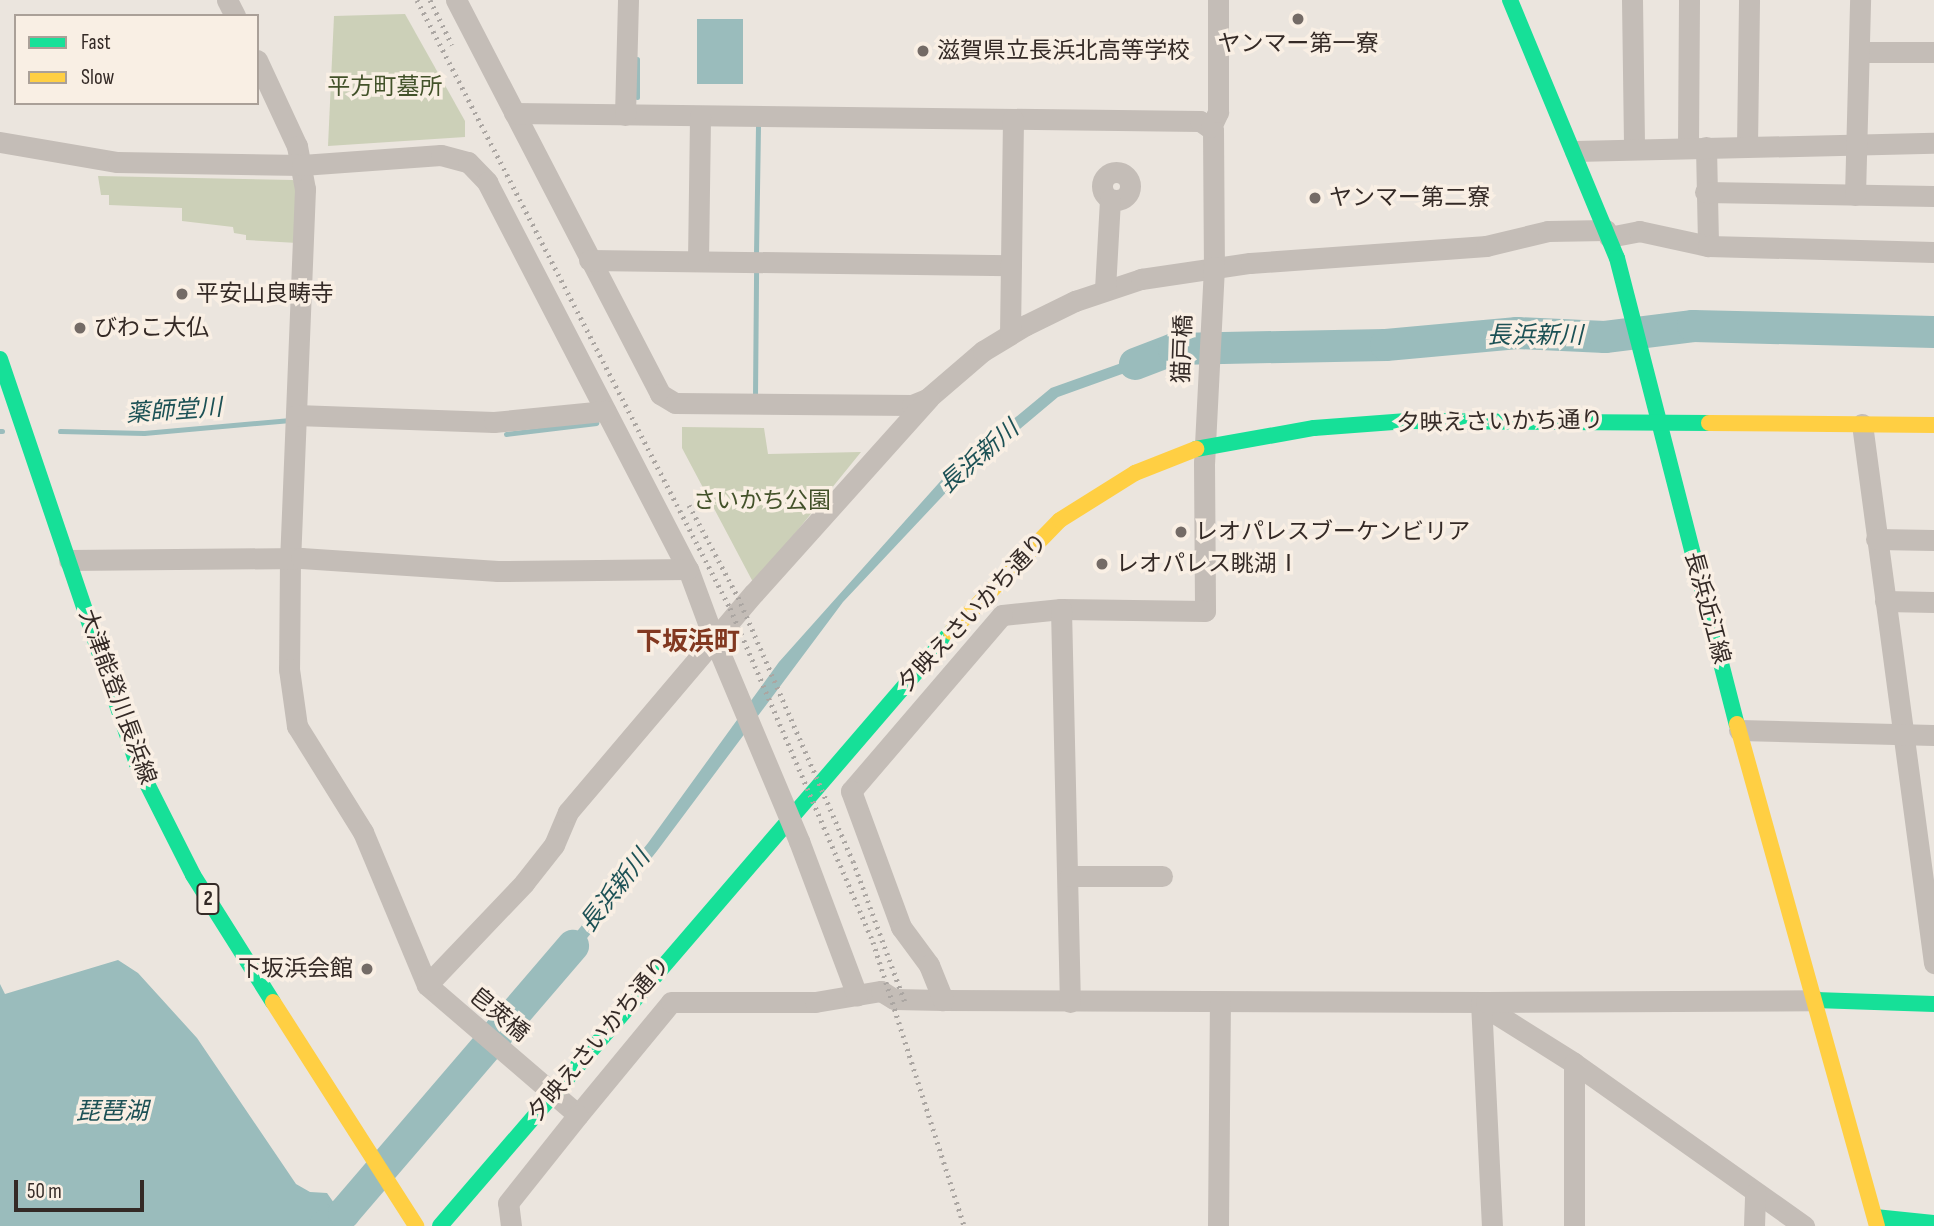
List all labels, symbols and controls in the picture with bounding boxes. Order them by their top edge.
marker: ヤンマー第一寮 [1290,11,1306,27]
legend [14,14,259,105]
text: Fast [81,30,111,55]
place label: ヤンマー第一寮 [1218,30,1378,58]
place label: 滋賀県立長浜北高等学校 [937,37,1190,65]
marker: 滋賀県立長浜北高等学校 [915,43,931,59]
text: Slow [81,65,114,90]
park label: 平方町墓所 [328,73,442,101]
place label: ヤンマー第二寮 [1329,184,1490,212]
marker: ヤンマー第二寮 [1307,190,1323,206]
place label: 平安山良畴寺 [196,280,334,308]
marker: 平安山良畴寺 [174,286,190,302]
place label: びわこ大仏 [94,314,209,342]
street label: 猫戸橋 [1168,314,1198,384]
marker: びわこ大仏 [72,320,88,336]
water label: 長浜新川 [1487,322,1583,350]
water label: 薬師堂川 [125,393,223,429]
street label: 夕映えさいかち通り [1396,406,1604,438]
water label: 長浜新川 [933,415,1025,499]
park label: さいかち公園 [693,487,831,515]
place label: レオパレスブーケンビリア [1195,518,1471,546]
marker: レオパレスブーケンビリア [1173,524,1189,540]
street label: 夕映えさいかち通り [892,528,1054,698]
street label: 長浜近江線 [1679,549,1735,667]
place label: レオパレス眺湖Ⅰ [1116,550,1300,578]
marker: レオパレス眺湖Ⅰ [1094,556,1110,572]
street label: 大津能登川長浜線 [73,606,161,788]
district label: 下坂浜町 [636,627,740,659]
water label: 長浜新川 [574,844,656,938]
road number: 2 [196,881,220,916]
street label: 夕映えさいかち通り [522,951,676,1127]
place label: 下坂浜会館 [238,955,353,983]
marker: 下坂浜会館 [359,961,375,977]
street label: 皀莢橋 [464,982,534,1048]
water label: 琵琶湖 [76,1098,148,1126]
scale bar [18,1166,147,1210]
text: 50 m [27,1179,62,1204]

